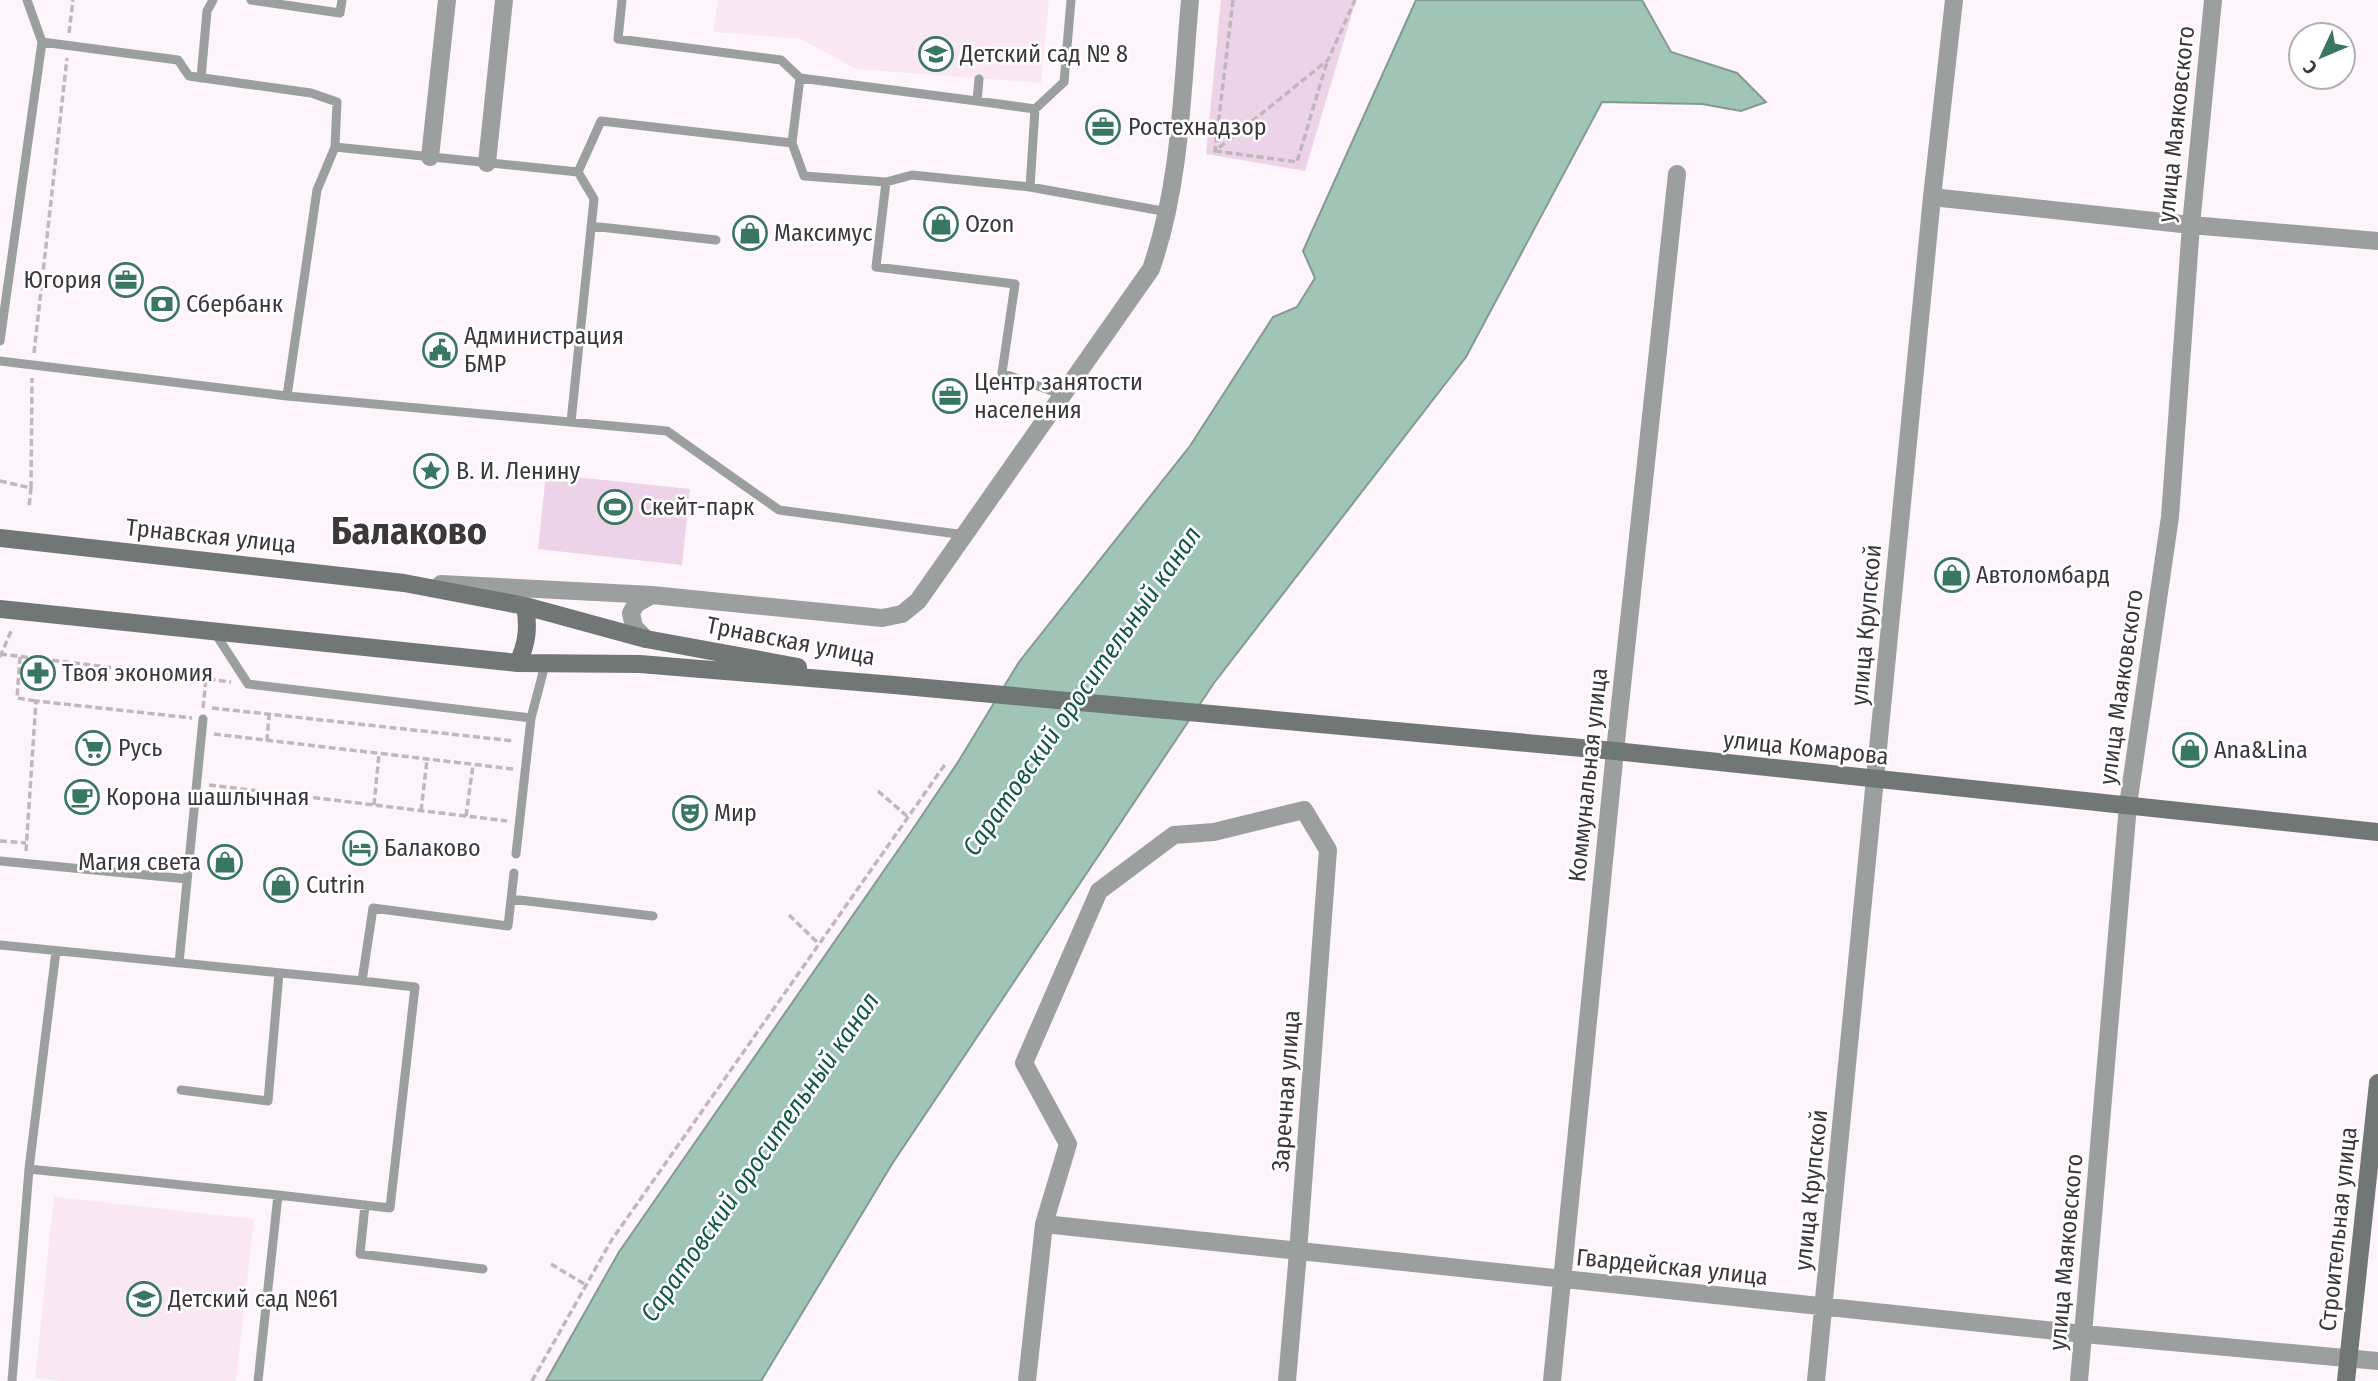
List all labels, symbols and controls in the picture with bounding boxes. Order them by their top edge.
north arrow [2287,21,2357,91]
street label: улица Маяковского [2152,24,2200,224]
school or university icon: Детский сад № 8 [917,35,955,73]
place label: Детский сад № 8 [959,40,1128,68]
text: С [2298,56,2322,79]
office icon: Ростехнадзор [1084,108,1122,146]
place label: Ростехнадзор [1128,113,1267,141]
shop icon: Ozon [922,205,960,243]
place label: Ozon [965,210,1014,238]
shop icon: Максимус [731,214,769,252]
place label: Максимус [774,219,872,247]
office icon: Югория [107,261,145,299]
place label: Югория [24,266,102,294]
bank icon: Сбербанк [143,285,181,323]
place label: Сбербанк [186,290,284,318]
place label: Администрация БМР [464,322,624,378]
public building icon: Администрация БМР [421,331,459,369]
place label: Центр занятости населения [974,368,1143,424]
office icon: Центр занятости населения [931,377,969,415]
place icon: В. И. Ленину [412,452,450,490]
place label: В. И. Ленину [456,457,581,485]
sports icon: Скейт-парк [596,488,634,526]
place label: Скейт-парк [640,493,755,521]
district label: Балаково [331,508,487,554]
street label: Трнавская улица [125,513,297,559]
water label: Саратовский оросительный канал [956,520,1208,862]
street label: улица Крупской [1845,543,1887,707]
shop icon: Автоломбард [1933,556,1971,594]
place label: Автоломбард [1976,561,2110,589]
street label: улица Маяковского [2093,587,2149,787]
street label: Трнавская улица [704,611,878,671]
pharmacy icon: Твоя экономия [19,654,57,692]
place label: Твоя экономия [62,659,213,687]
street label: Коммунальная улица [1563,667,1613,883]
street label: улица Комарова [1722,725,1890,771]
supermarket icon: Русь [74,729,112,767]
shop icon: Ana&Lina [2171,731,2209,769]
place label: Русь [118,734,162,762]
place label: Ana&Lina [2214,736,2308,764]
cafe icon: Корона шашлычная [63,778,101,816]
place label: Корона шашлычная [106,783,309,811]
theatre icon: Мир [671,794,709,832]
place label: Мир [714,799,757,827]
hotel icon: Балаково [341,829,379,867]
place label: Балаково [384,834,481,862]
shop icon: Магия света [206,843,244,881]
place label: Магия света [78,848,201,876]
shop icon: Cutrin [262,866,300,904]
place label: Cutrin [306,871,365,899]
water label: Саратовский оросительный канал [634,986,886,1328]
street label: Заречная улица [1266,1009,1306,1173]
street label: улица Крупской [1789,1108,1833,1272]
street label: Строительная улица [2313,1125,2363,1333]
street label: улица Маяковского [2043,1152,2089,1352]
street label: Гвардейская улица [1575,1243,1769,1291]
school or university icon: Детский сад №61 [125,1280,163,1318]
place label: Детский сад №61 [167,1285,339,1313]

